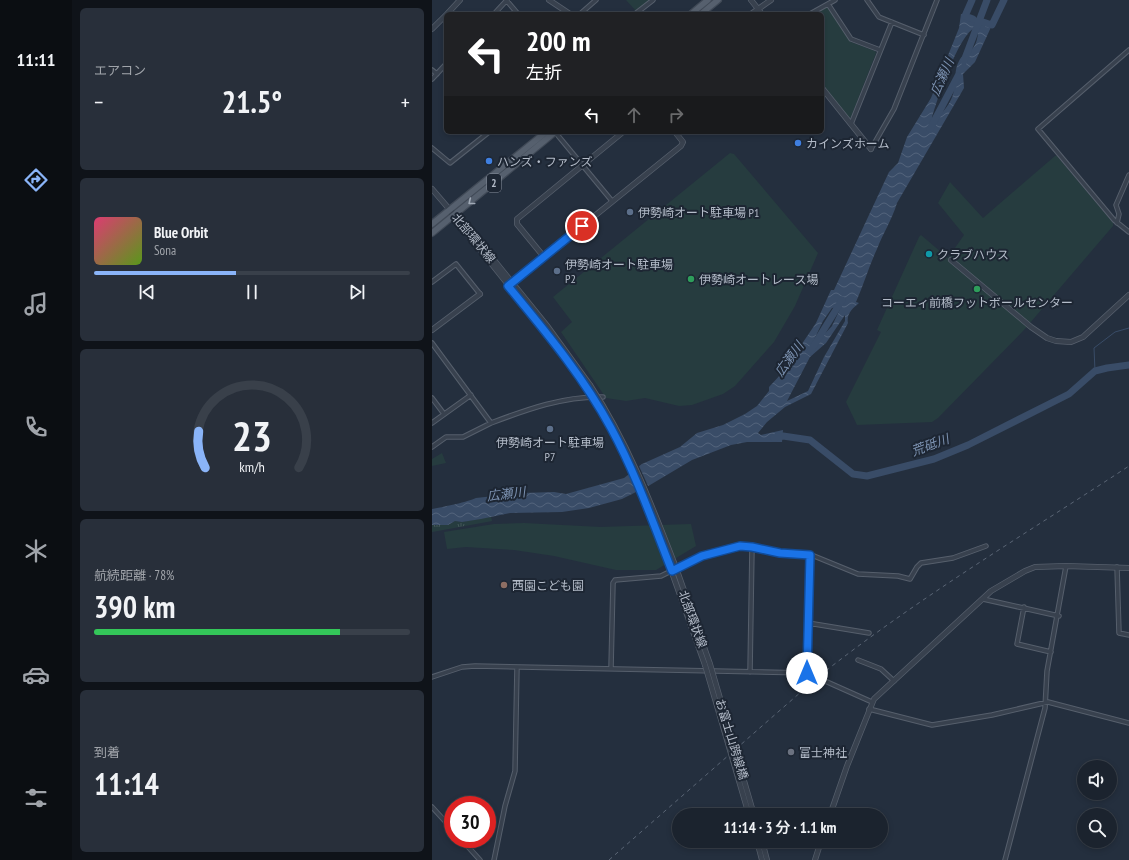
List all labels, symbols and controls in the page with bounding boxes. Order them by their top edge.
text: 200 m [526,22,590,59]
icon: left [460,28,512,80]
text: 11:11 [17,48,55,71]
water label: 広瀬川 [926,54,959,98]
text: 左折 [526,61,562,84]
text: エアコン [94,62,146,79]
text: 21.5° [222,82,282,121]
text: − [94,88,103,116]
text: + [401,88,410,116]
icon: left [581,104,603,126]
icon: ahead [623,104,645,126]
icon: right [665,104,687,126]
place label: カインズホーム [806,136,889,151]
marker: カインズホーム [793,138,803,148]
place label: ハンズ・ファンズ [497,154,593,169]
marker: ハンズ・ファンズ [484,156,494,166]
icon: directions [22,166,50,194]
road number: 2 [487,174,501,192]
one-way arrow [468,197,475,204]
place label: 伊勢崎オート駐車場 P1 [638,205,759,220]
marker: 伊勢崎オート駐車場 P1 [625,207,635,217]
pin [565,209,599,243]
street label: 北部環状線 [449,210,499,266]
icon: arrive [571,215,593,237]
text: Blue Orbit [154,223,208,242]
text: Sona [154,242,176,259]
place label: クラブハウス [937,247,1009,262]
marker: クラブハウス [924,249,934,259]
place label: 伊勢崎オート駐車場 P2 [565,257,673,286]
marker: 伊勢崎オート駐車場 P2 [552,266,562,276]
place label: 伊勢崎オートレース場 [699,272,818,287]
marker: 伊勢崎オートレース場 [686,274,696,284]
icon: previous [136,281,158,303]
icon: pause [241,281,263,303]
icon: next [346,281,368,303]
marker: コーエィ前橋フットボールセンター [972,284,982,294]
icon: music [22,290,50,318]
place label: コーエィ前橋フットボールセンター [881,295,1073,310]
water label: 広瀬川 [771,337,809,380]
text: 23 [232,409,272,462]
icon: phone [22,413,50,441]
marker: 伊勢崎オート駐車場 P7 [545,424,555,434]
water label: 荒砥川 [909,430,953,460]
place label: 伊勢崎オート駐車場 P7 [496,435,604,464]
text: km/h [239,457,265,476]
water label: 広瀬川 [486,483,528,505]
icon: climate [22,537,50,565]
text: 航続距離 · 78% [94,567,174,584]
place label: 西園こども園 [512,578,584,593]
marker: 西園こども園 [499,580,509,590]
text: 390 km [94,587,175,626]
street label: 北部環状線 [676,588,710,650]
position arrow [786,652,828,694]
icon: car [22,661,50,689]
street label: お富士山跨線橋 [713,697,751,781]
text: 到着 [94,744,120,761]
place label: 富士神社 [799,745,847,760]
marker: 富士神社 [786,747,796,757]
map controls [1077,760,1117,848]
button: sound [1077,760,1117,800]
text: 11:14 [94,764,159,803]
icon: filters [22,784,50,812]
speed limit sign: 30 [444,796,496,848]
button: search [1077,808,1117,848]
text: 11:14 · 3 分 · 1.1 km [723,818,837,837]

